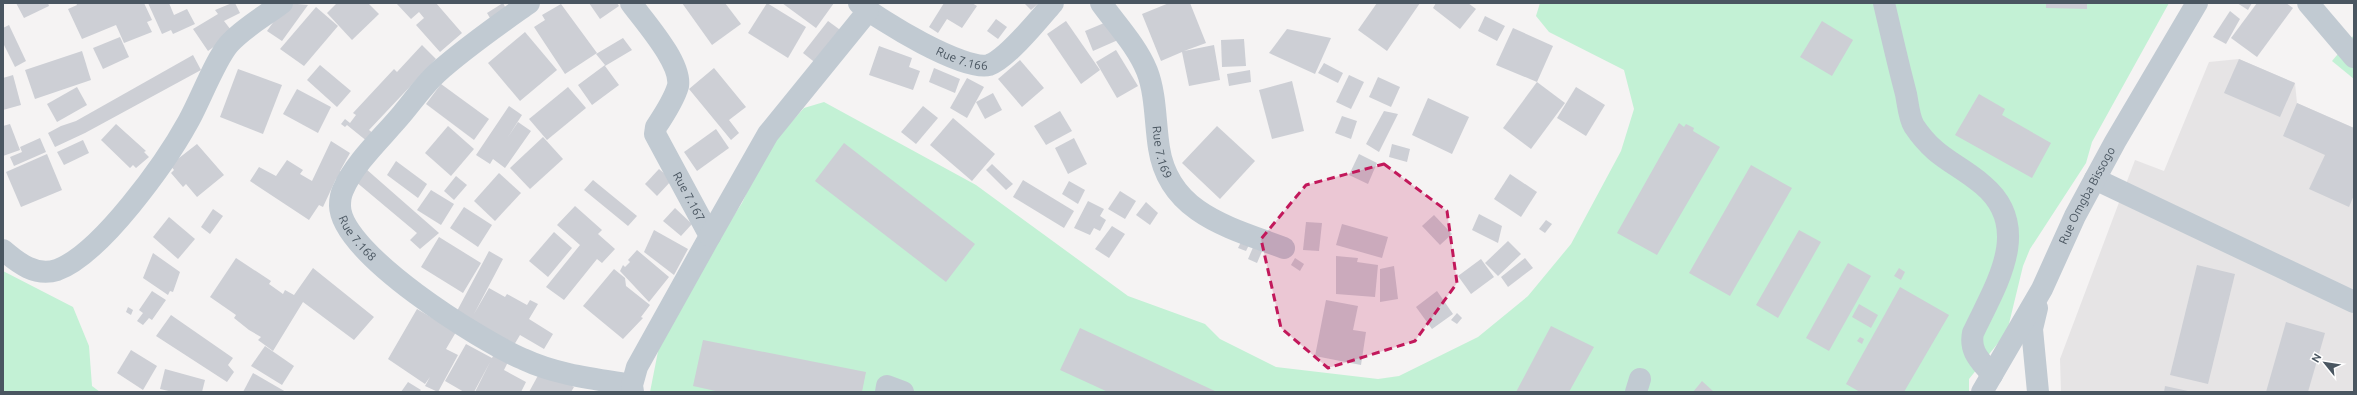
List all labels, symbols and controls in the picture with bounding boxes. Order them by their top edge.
street label: Rue 7.166 [934,44,988,72]
street label: Rue 7.169 [1150,125,1175,180]
street label: Rue Omgba Bissogo [2056,144,2117,246]
street label: Rue 7.167 [671,170,708,223]
street label: Rue 7.168 [336,213,379,263]
north arrow [2305,343,2345,383]
text: N [2309,351,2324,365]

